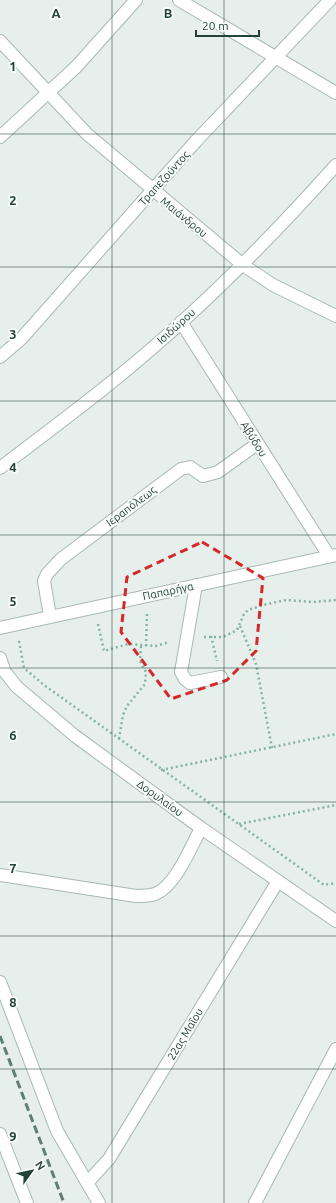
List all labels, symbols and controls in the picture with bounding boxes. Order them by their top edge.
text: A [51,6,61,20]
text: B [164,6,173,20]
scale bar [196,12,259,38]
text: 20 m [202,19,229,32]
text: 1 [9,59,17,73]
street label: Τραπεζούντος [136,148,192,208]
text: 2 [9,193,17,207]
street label: Μαιάνδρου [158,195,210,239]
street label: Ισιδώρου [154,306,198,346]
text: 3 [9,327,17,341]
street label: Αβύδου [239,419,269,459]
text: 4 [9,460,17,474]
street label: Ιεραπόλεως [104,483,159,529]
street label: Παπαρήγα [141,580,195,602]
text: 5 [9,594,17,608]
text: 6 [9,728,17,742]
street label: Δορυλαίου [135,777,185,819]
text: 7 [9,861,17,875]
text: 8 [9,995,17,1009]
street label: 22ας Μαΐου [165,1006,206,1063]
text: 9 [9,1129,17,1143]
north arrow [12,1151,52,1191]
text: N [33,1159,48,1172]

